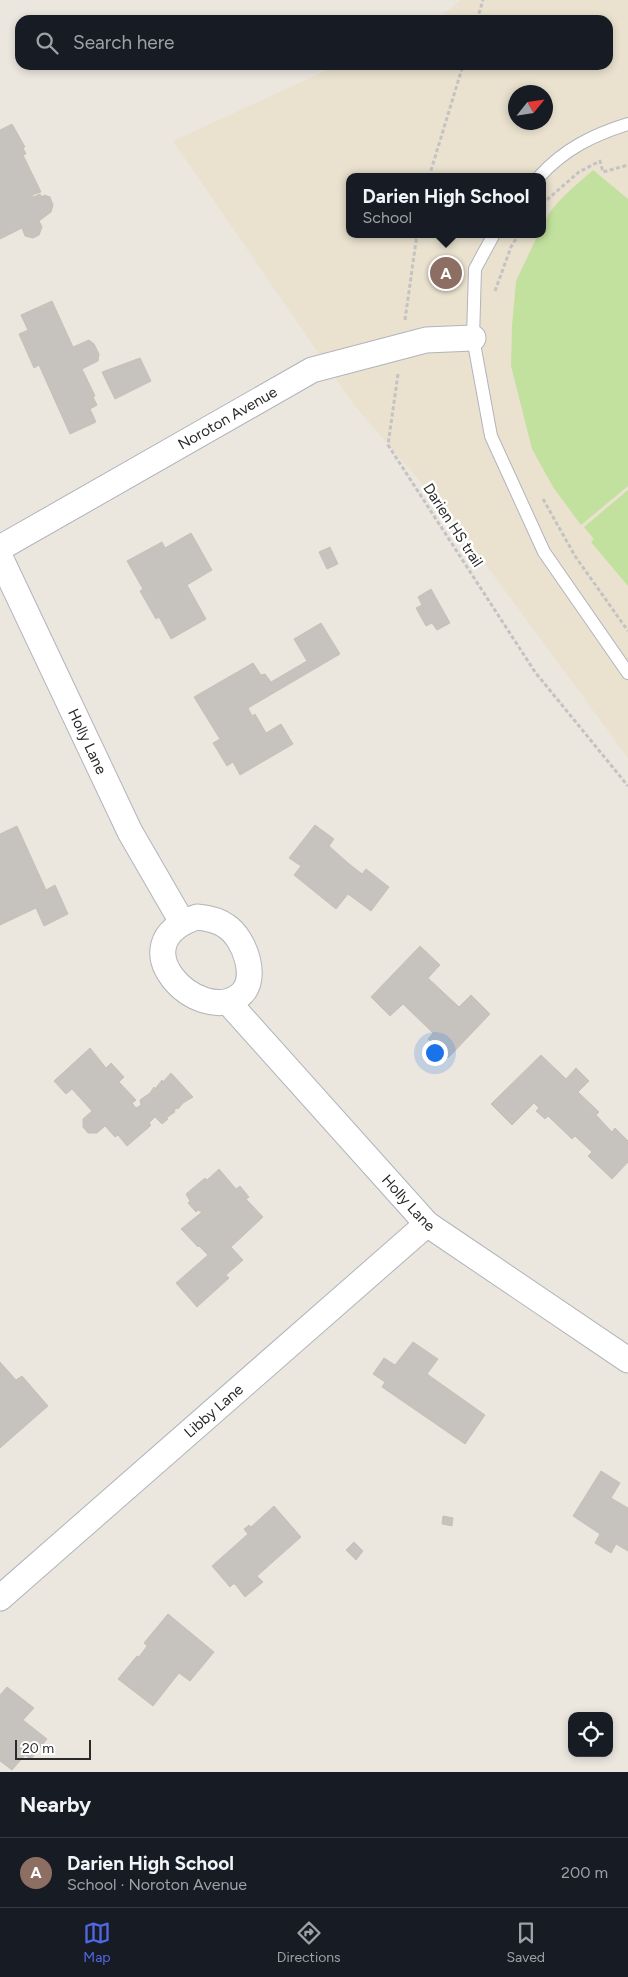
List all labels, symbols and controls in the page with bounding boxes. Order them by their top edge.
search box [15,15,613,70]
icon: search [33,29,61,57]
text: Search here [73,31,175,54]
north arrow [508,85,553,130]
popup [346,173,546,238]
text: Darien High School [363,185,529,208]
text: School [363,208,412,227]
pin: A [430,254,462,292]
street label: Noroton Avenue [175,383,280,454]
street label: Darien HS trail [419,480,487,570]
street label: Holly Lane [64,706,110,777]
your location [422,1040,448,1066]
street label: Holly Lane [378,1171,438,1235]
street label: Libby Lane [180,1380,247,1441]
map controls [568,1712,613,1757]
button: locate [568,1712,613,1757]
scale bar [15,1737,91,1760]
text: 20 m [22,1740,54,1757]
text: Nearby [20,1792,91,1817]
text: Darien High School [67,1852,234,1875]
text: A [30,1863,42,1882]
text: 200 m [561,1863,608,1882]
text: School · Noroton Avenue [67,1875,247,1894]
tab: Map [83,1919,111,1966]
tab: Directions [277,1919,341,1966]
tab: Saved [506,1919,545,1966]

